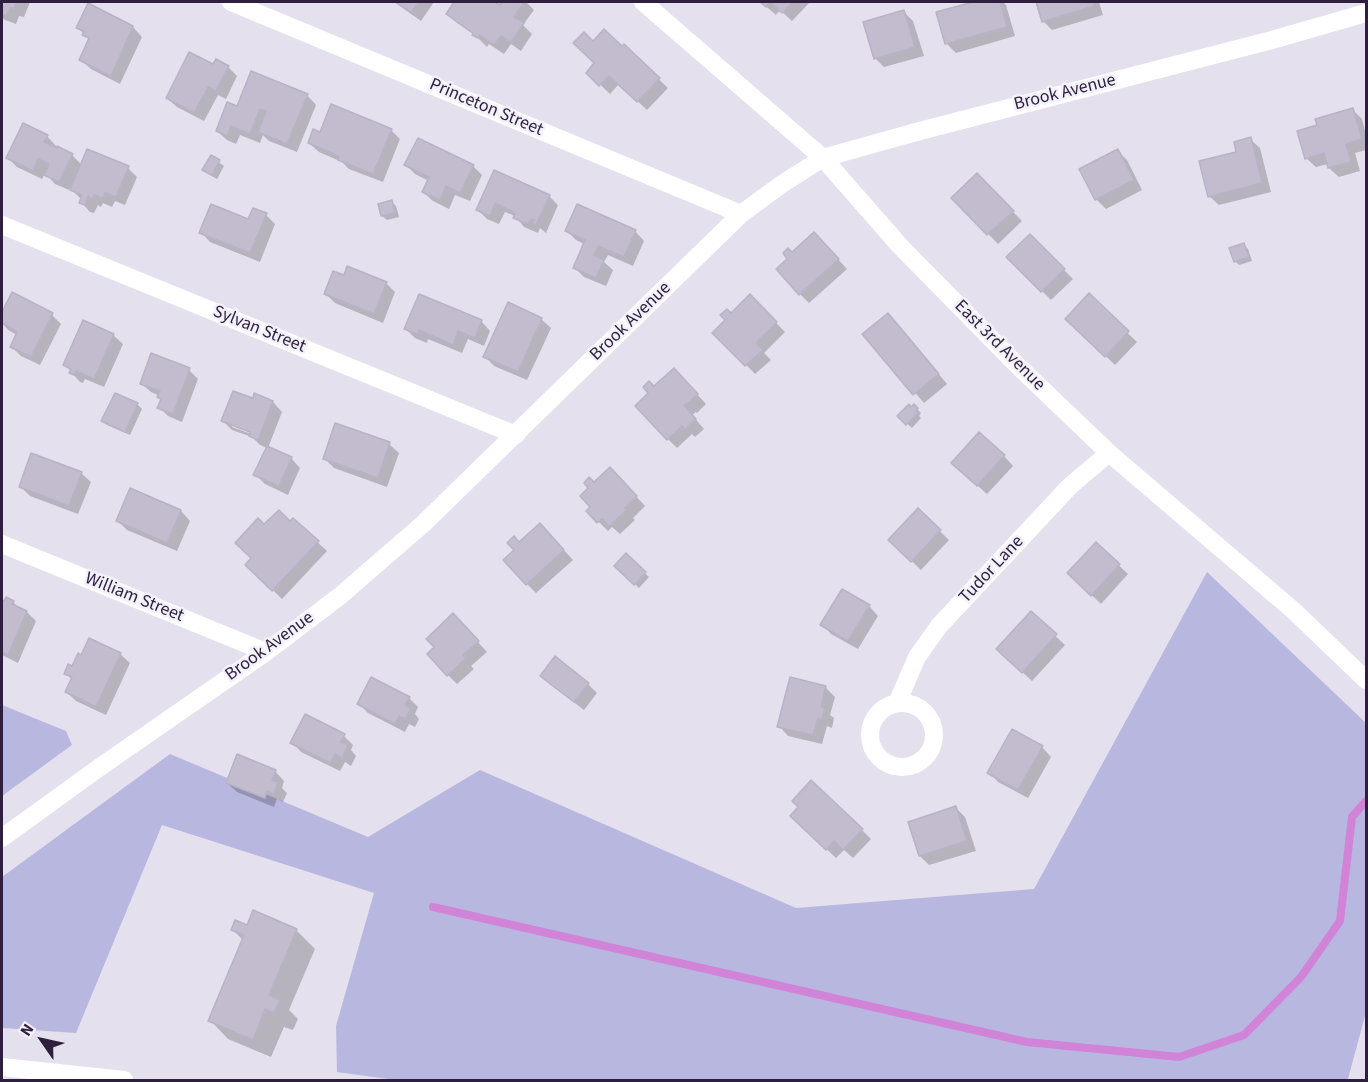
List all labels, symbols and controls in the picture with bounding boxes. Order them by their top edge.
street label: Brook Avenue [1012,70,1118,116]
street label: Princeton Street [426,74,546,142]
street label: Brook Avenue [586,278,676,366]
street label: East 3rd Avenue [949,296,1049,396]
street label: Sylvan Street [209,302,309,358]
street label: Tudor Lane [955,532,1029,608]
street label: William Street [81,568,187,628]
street label: Brook Avenue [222,608,318,686]
north arrow [12,1010,72,1070]
text: N [15,1019,39,1041]

